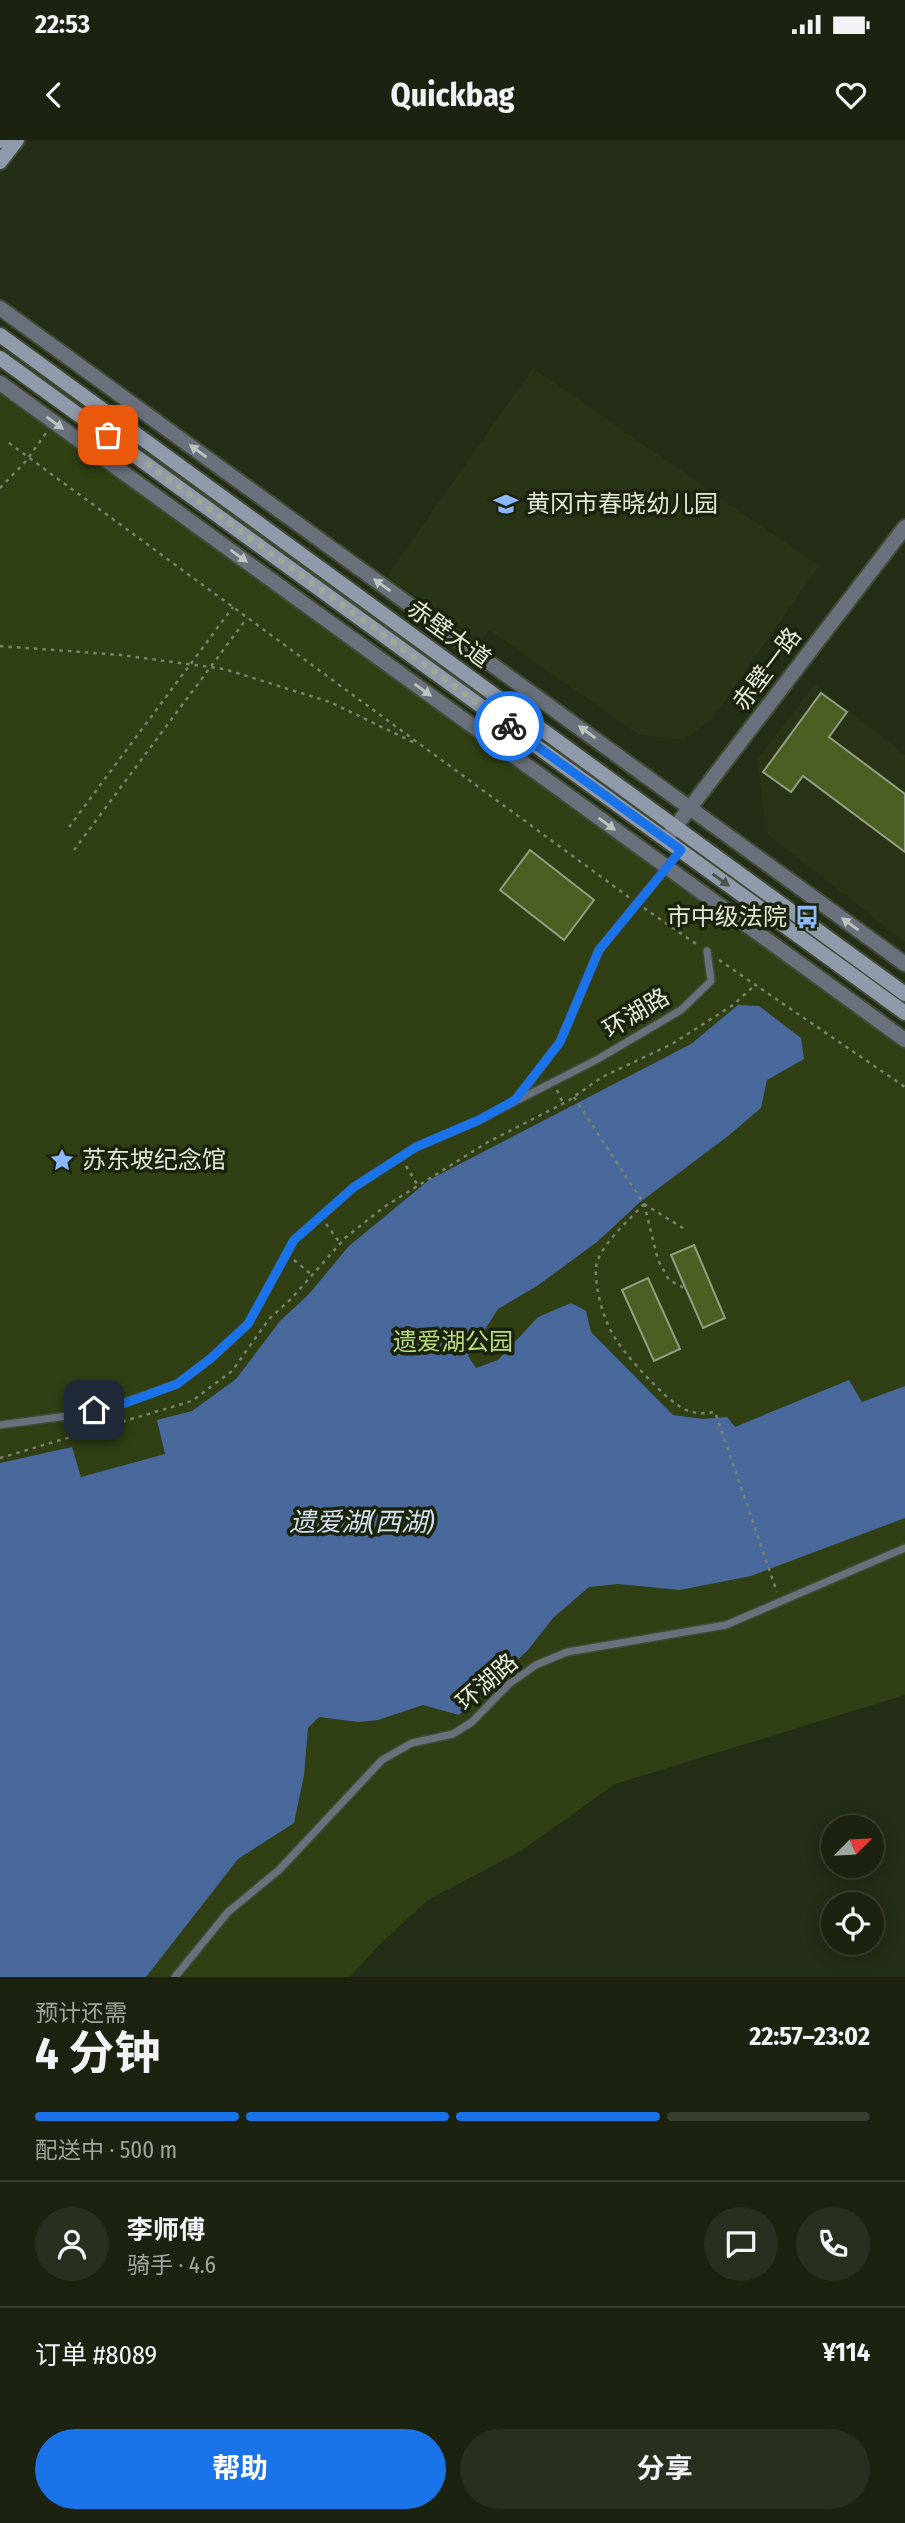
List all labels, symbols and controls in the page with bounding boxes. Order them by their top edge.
text: 22:53 [35,9,90,40]
icon: back [35,76,73,114]
text: Quickbag [391,76,514,114]
icon: heart [832,76,870,114]
pin [78,405,138,465]
one-way arrow [46,415,64,429]
icon: bag [89,416,127,454]
one-way arrow [189,444,207,458]
school or university icon: 黄冈市春晓幼儿园 [492,490,520,518]
place label: 黄冈市春晓幼儿园 [526,490,718,518]
one-way arrow [230,549,248,563]
one-way arrow [374,577,392,592]
street label: 赤壁大道 [402,594,496,674]
street label: 赤壁一路 [727,622,807,716]
one-way arrow [414,683,432,697]
courier [474,691,544,761]
icon: bike [490,707,528,745]
one-way arrow [578,726,596,740]
one-way arrow [598,817,616,831]
one-way arrow [712,872,730,886]
place label: 市中级法院 [667,903,787,931]
bus stop icon: 市中级法院 [793,903,821,931]
one-way arrow [841,917,859,931]
street label: 环湖路 [598,982,674,1044]
place icon: 苏东坡纪念馆 [48,1146,76,1174]
place label: 苏东坡纪念馆 [82,1146,226,1174]
park label: 遗爱湖公园 [393,1328,513,1356]
pin [64,1380,124,1440]
icon: home [75,1391,113,1429]
water label: 遗爱湖(西湖) [290,1507,435,1538]
street label: 环湖路 [451,1648,523,1716]
north arrow [821,1815,884,1878]
map controls [821,1815,884,1955]
button: locate [821,1892,884,1955]
text: 预计还需 [35,1999,127,2027]
text: 22:57–23:02 [749,2021,870,2052]
text: 4 分钟 [35,2026,160,2081]
text: 配送中 · 500 m [35,2136,177,2164]
button: person [35,2207,109,2281]
button: chat [704,2207,778,2281]
button: phone [796,2207,870,2281]
text: 李师傅 [127,2215,205,2246]
text: 骑手 · 4.6 [127,2251,216,2279]
text: ¥114 [822,2337,870,2368]
text: 订单 #8089 [35,2340,157,2371]
button: 帮助 [35,2429,446,2509]
button: 分享 [460,2429,870,2509]

